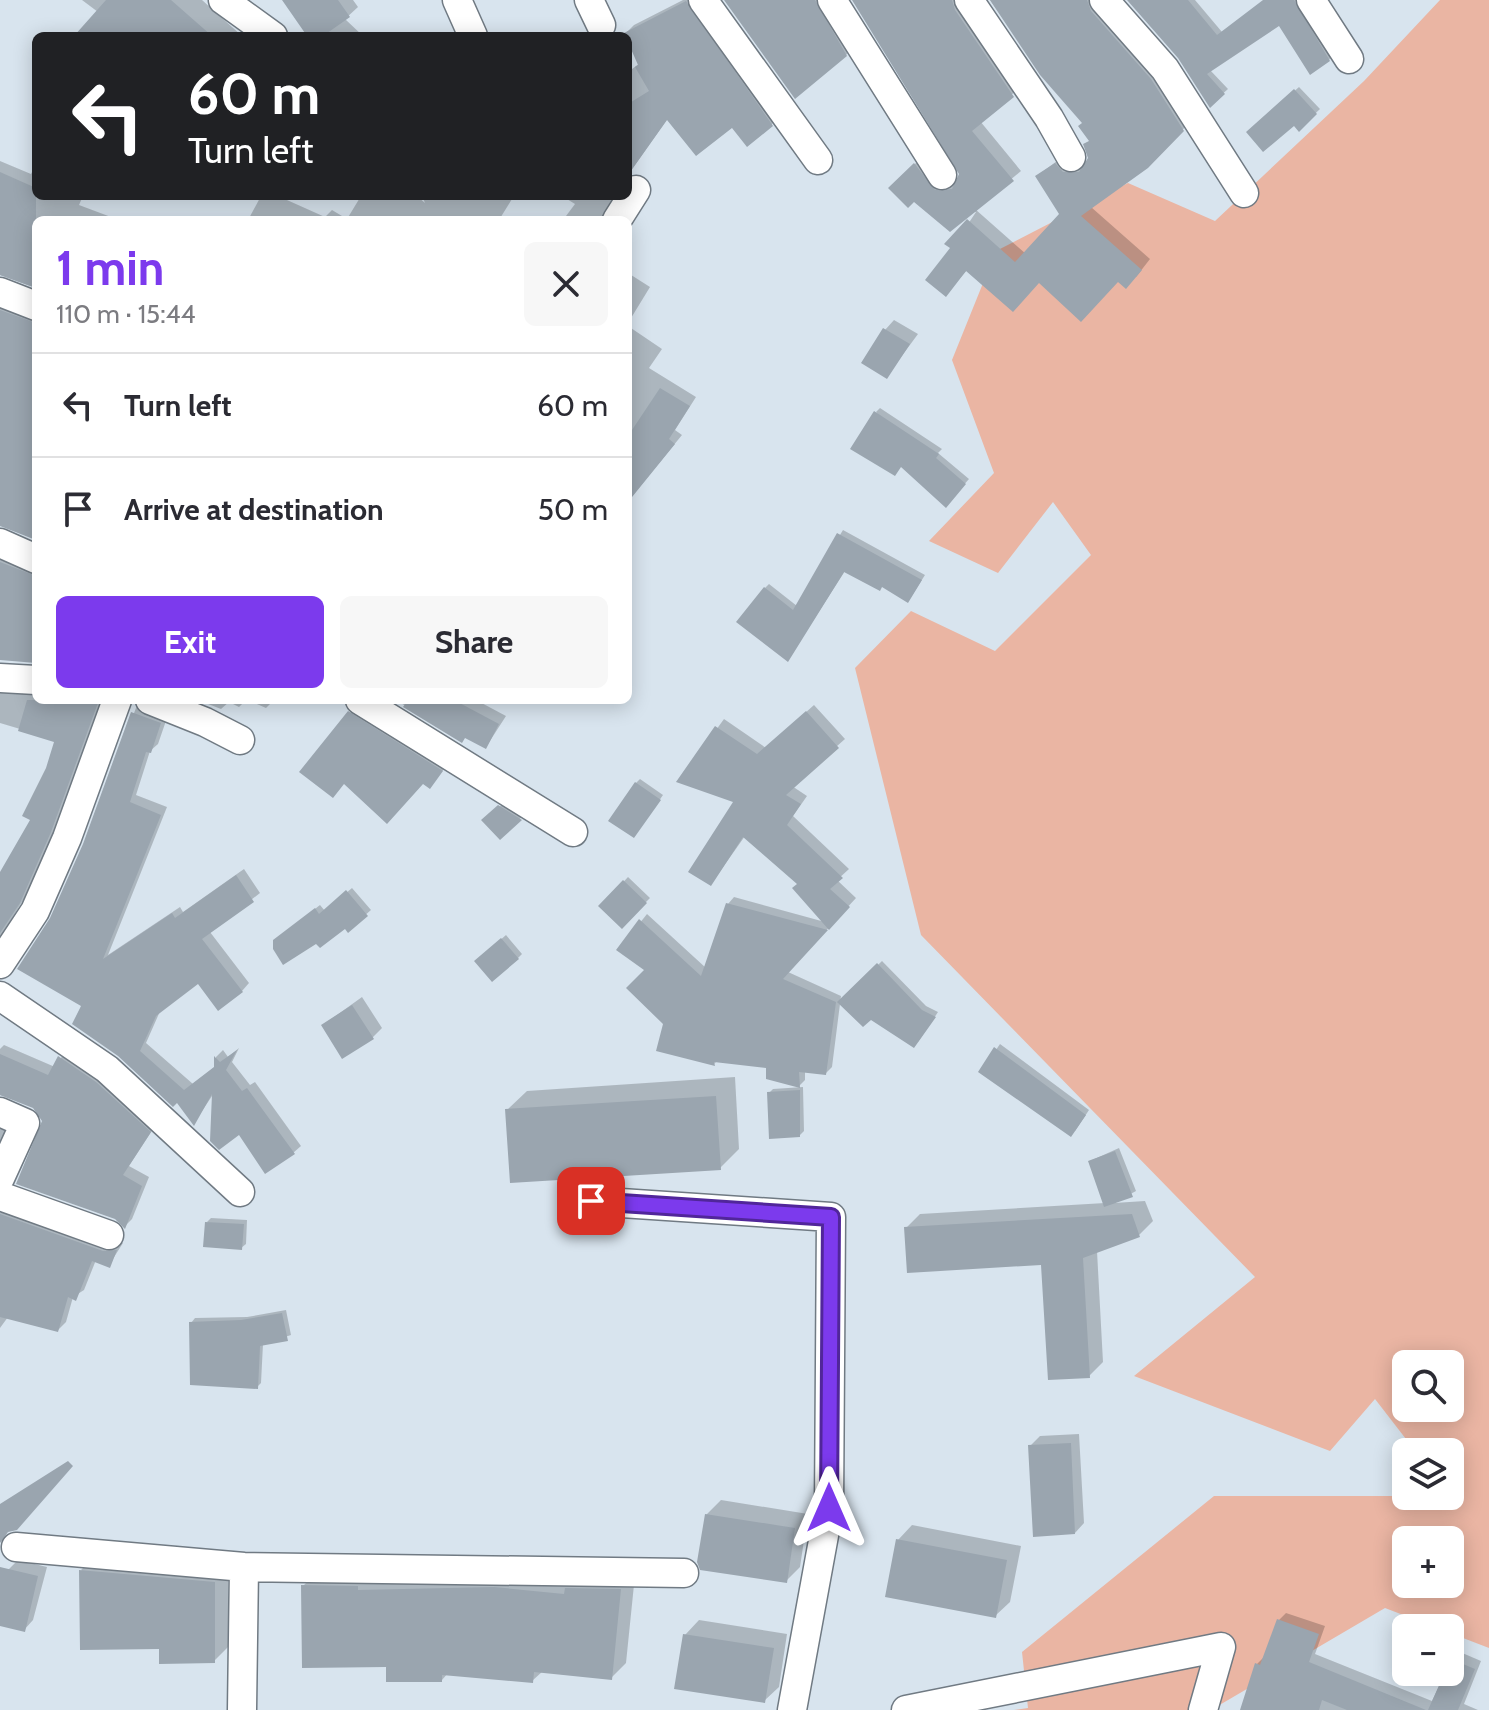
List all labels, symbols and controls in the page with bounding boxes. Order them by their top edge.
text: 60 m [188,60,320,128]
icon: left [56,64,160,168]
text: Turn left [188,128,313,172]
text: 1 min [56,239,164,297]
button: close [524,242,608,326]
text: 110 m · 15:44 [56,298,196,330]
icon: left [56,383,100,427]
text: Turn left [124,387,232,424]
text: 60 m [537,387,608,424]
icon: arrive [56,487,100,531]
text: Arrive at destination [124,491,384,528]
text: 50 m [538,491,608,528]
button: Exit [56,596,324,688]
button: Share [340,596,608,688]
pin [557,1167,625,1235]
icon: arrive [569,1179,613,1223]
map controls [1392,1350,1464,1686]
button: search [1392,1350,1464,1422]
button: layers [1392,1438,1464,1510]
position arrow [787,1466,871,1550]
button: + [1392,1526,1464,1598]
button: − [1392,1614,1464,1686]

